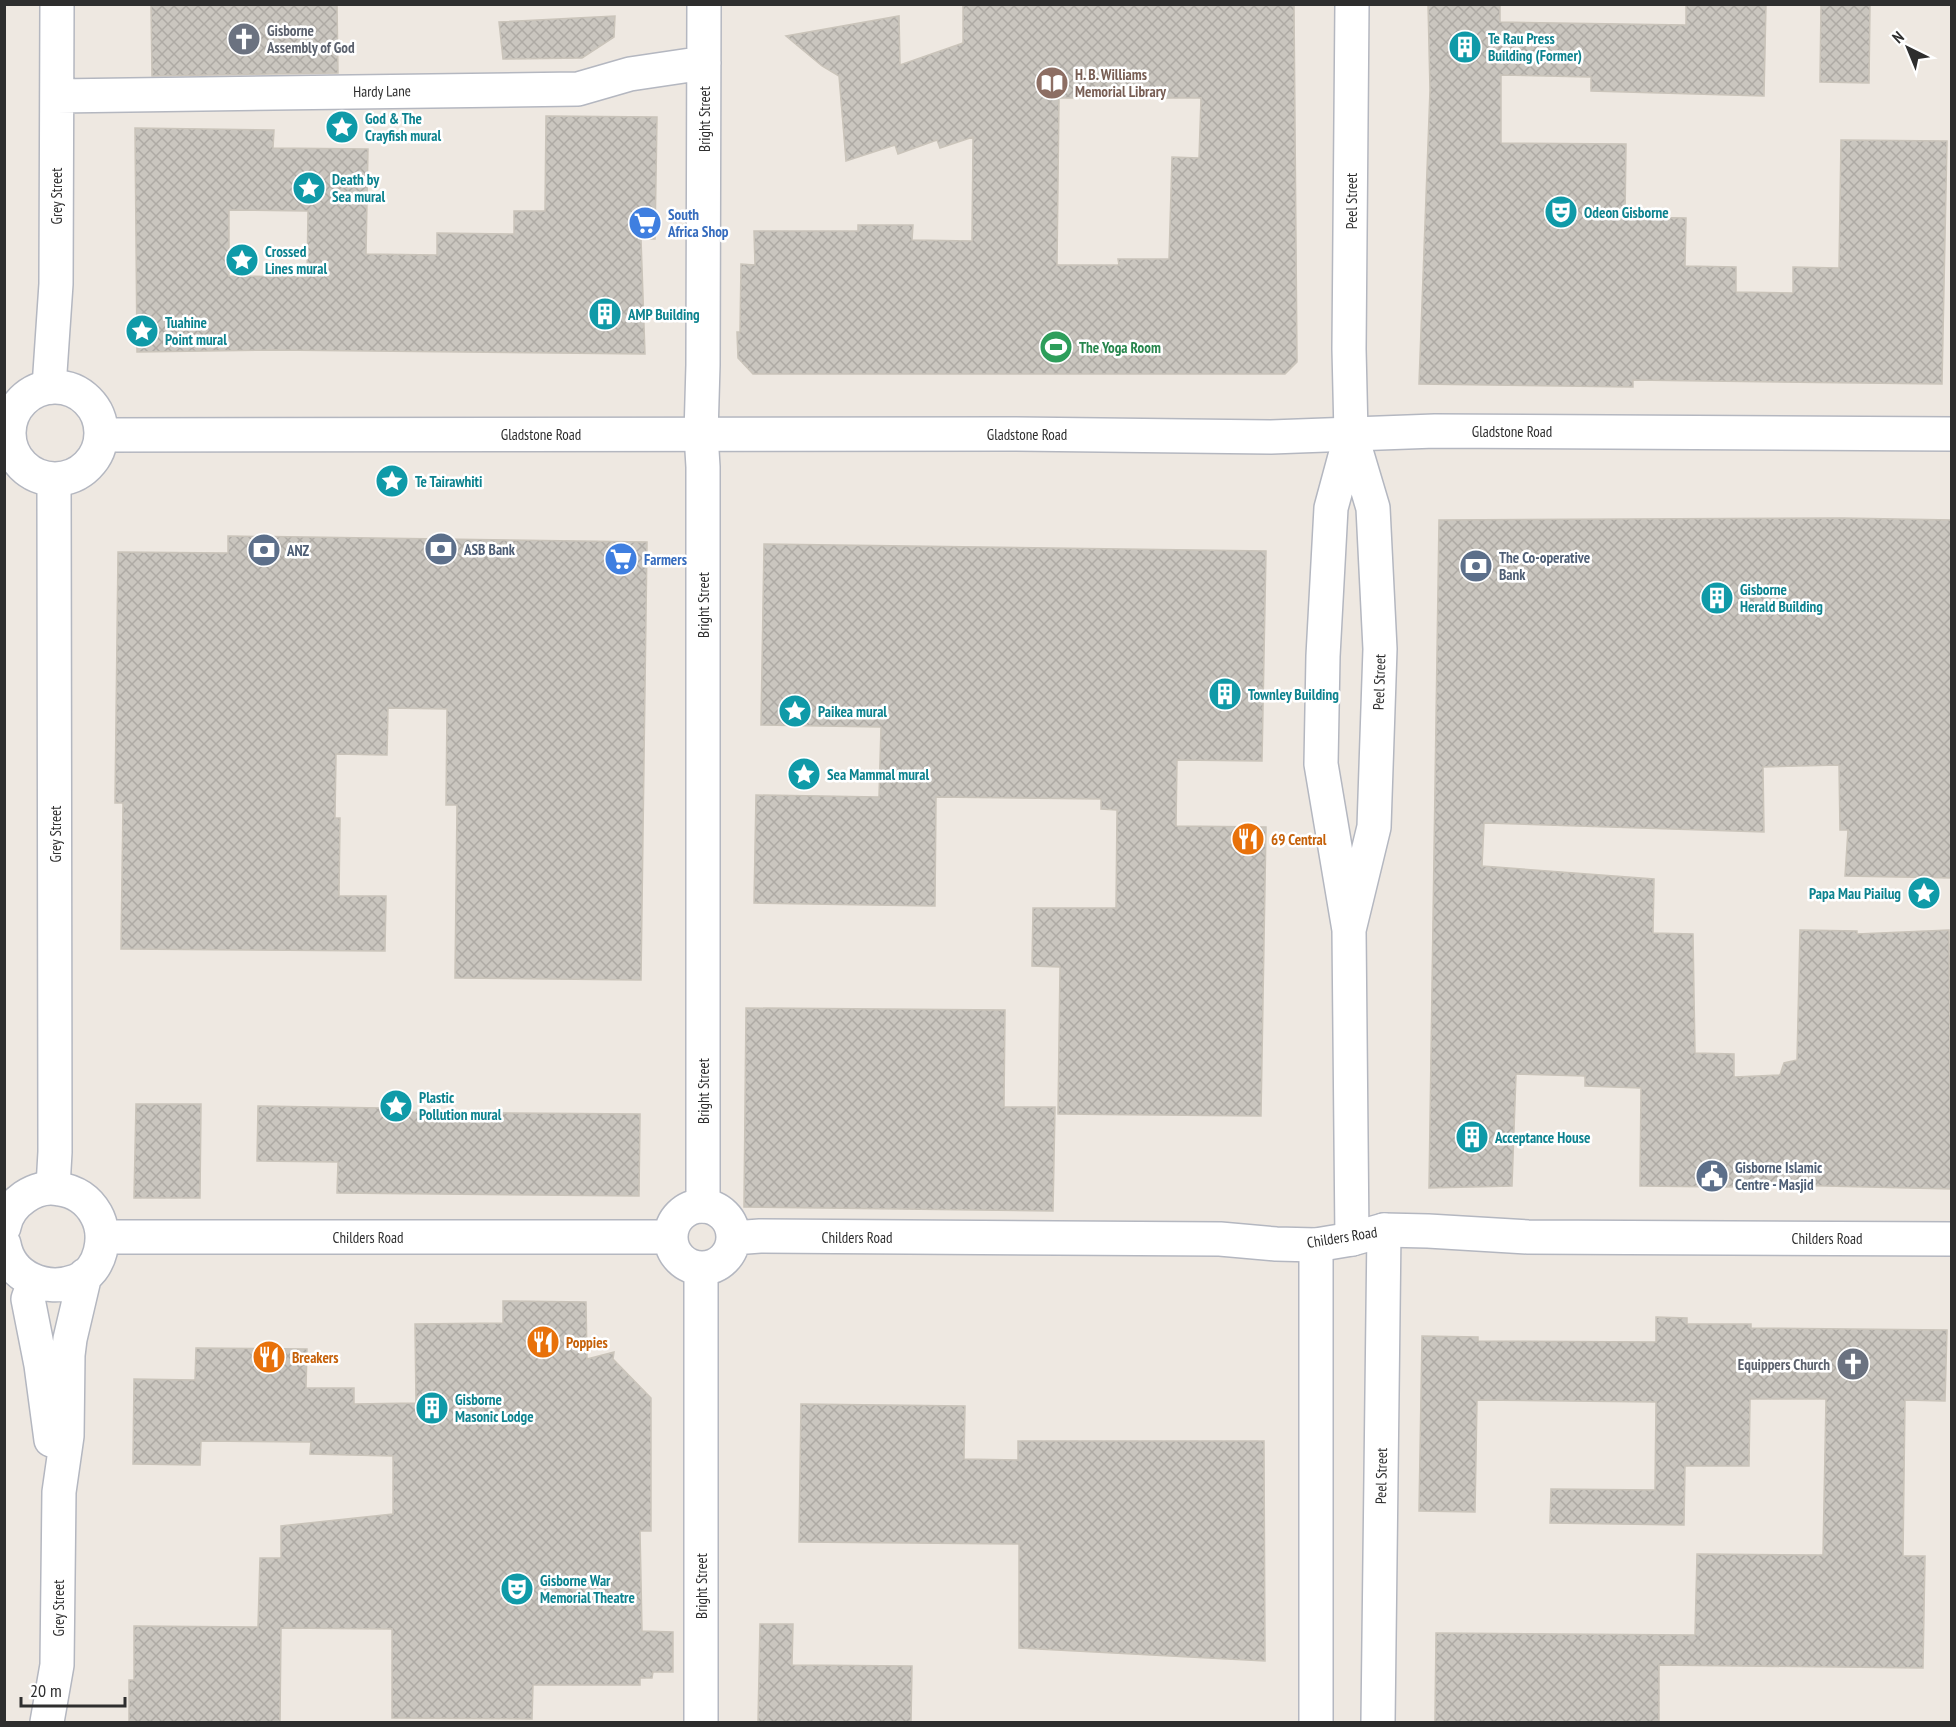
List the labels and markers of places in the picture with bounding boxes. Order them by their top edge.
church icon: Gisborne Assembly of God [226,21,262,57]
place label: Gisborne Assembly of God [266,21,355,57]
building icon: Te Rau Press Building (Former) [1447,29,1483,65]
place label: Te Rau Press Building (Former) [1488,29,1582,65]
library icon: H. B. Williams Memorial Library [1034,65,1070,101]
place label: H. B. Williams Memorial Library [1075,65,1167,101]
place icon: God & The Crayfish mural [324,109,360,145]
place label: God & The Crayfish mural [365,109,442,145]
place icon: Death by Sea mural [291,170,327,206]
place label: Death by Sea mural [332,170,386,206]
theatre icon: Odeon Gisborne [1543,194,1579,230]
place label: Odeon Gisborne [1584,203,1669,222]
supermarket icon: South Africa Shop [627,205,663,241]
place label: South Africa Shop [667,205,729,241]
place icon: Crossed Lines mural [224,242,260,278]
place label: Crossed Lines mural [265,242,327,278]
building icon: AMP Building [587,296,623,332]
place label: AMP Building [627,305,700,324]
place icon: Tuahine Point mural [124,313,160,349]
place label: Tuahine Point mural [165,313,227,349]
sports icon: The Yoga Room [1038,329,1074,365]
place label: The Yoga Room [1079,338,1161,357]
place icon: Te Tairawhiti [374,463,410,499]
place label: Te Tairawhiti [415,472,482,491]
bank icon: ASB Bank [423,531,459,567]
bank icon: ANZ [246,532,282,568]
place label: ASB Bank [463,540,516,559]
place label: ANZ [286,541,310,560]
supermarket icon: Farmers [603,541,639,577]
bank icon: The Co-operative Bank [1458,548,1494,584]
place label: The Co-operative Bank [1499,548,1590,584]
place label: Farmers [644,550,687,569]
building icon: Gisborne Herald Building [1699,580,1735,616]
place label: Gisborne Herald Building [1740,580,1823,616]
building icon: Townley Building [1207,676,1243,712]
place label: Townley Building [1248,685,1339,704]
place icon: Paikea mural [777,693,813,729]
place label: Paikea mural [818,702,887,721]
place icon: Sea Mammal mural [786,756,822,792]
place label: Sea Mammal mural [827,765,929,784]
restaurant icon: 69 Central [1230,821,1266,857]
place label: 69 Central [1271,830,1327,849]
place icon: Papa Mau Piailug [1906,875,1942,911]
place label: Papa Mau Piailug [1809,884,1901,903]
place icon: Plastic Pollution mural [378,1088,414,1124]
place label: Plastic Pollution mural [419,1088,502,1124]
building icon: Acceptance House [1454,1119,1490,1155]
place label: Acceptance House [1494,1128,1590,1147]
public building icon: Gisborne Islamic Centre - Masjid [1694,1158,1730,1194]
place label: Gisborne Islamic Centre - Masjid [1735,1158,1823,1194]
restaurant icon: Poppies [525,1324,561,1360]
place label: Poppies [566,1333,608,1352]
restaurant icon: Breakers [251,1339,287,1375]
church icon: Equippers Church [1835,1346,1871,1382]
place label: Breakers [292,1348,338,1367]
place label: Equippers Church [1738,1355,1830,1374]
building icon: Gisborne Masonic Lodge [414,1390,450,1426]
place label: Gisborne Masonic Lodge [455,1390,534,1426]
theatre icon: Gisborne War Memorial Theatre [499,1571,535,1607]
place label: Gisborne War Memorial Theatre [540,1571,635,1607]

